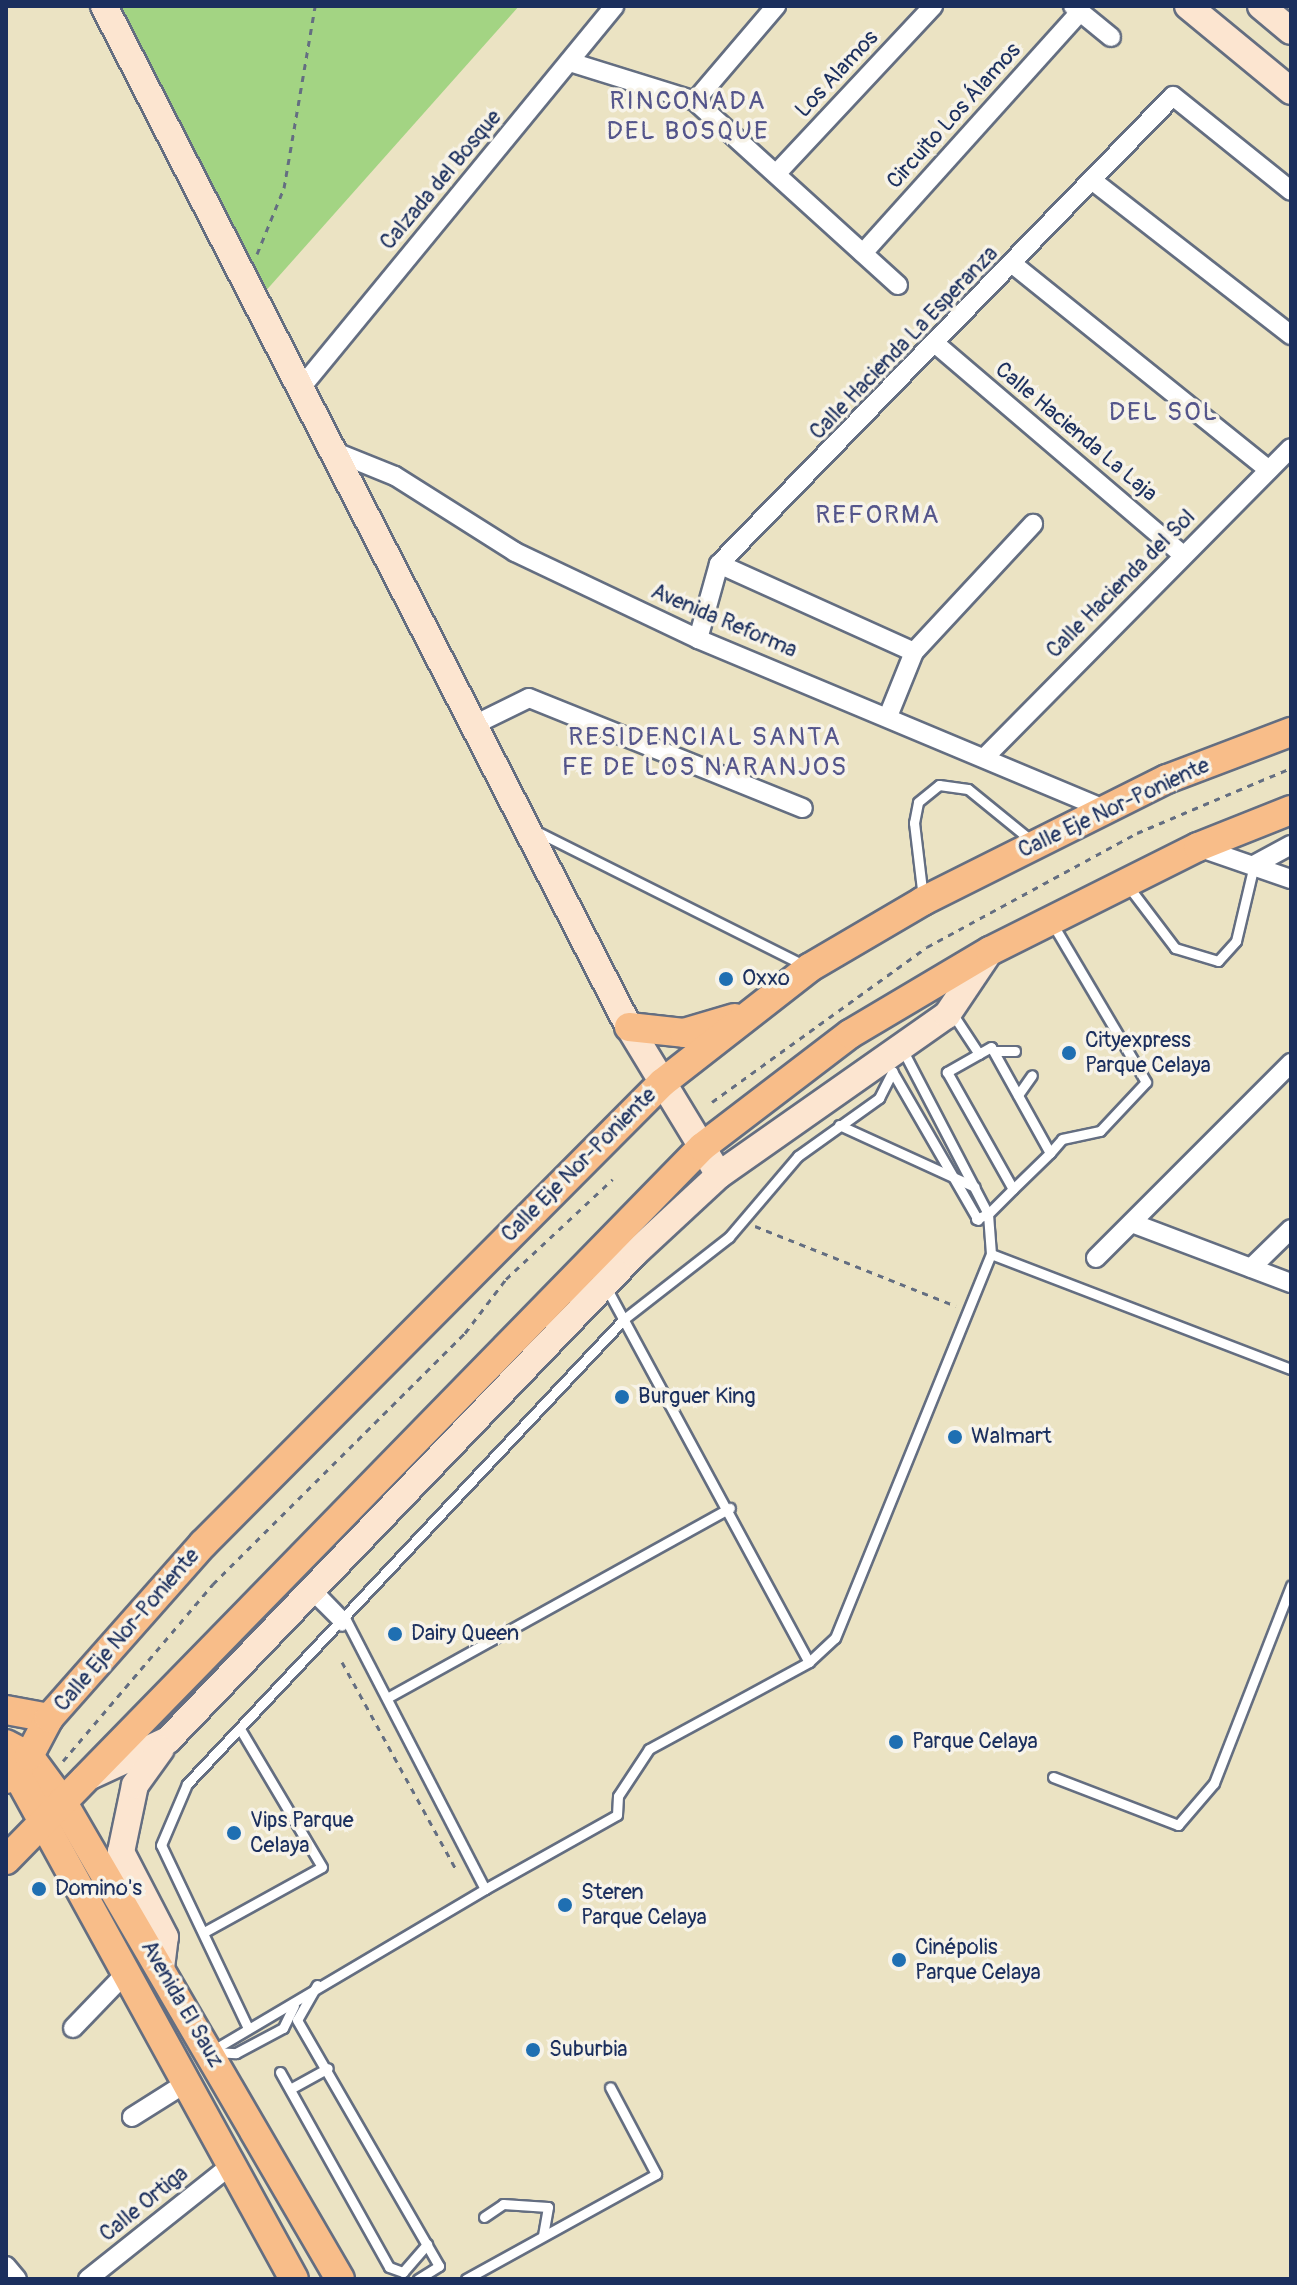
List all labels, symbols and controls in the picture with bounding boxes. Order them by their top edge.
street label: Los Alamos [790,25,884,123]
street label: Circuito Los Álamos [882,38,1026,194]
district label: RINCONADA DEL BOSQUE [606,86,770,148]
street label: Calzada del Bosque [375,105,507,255]
street label: Calle Hacienda La Esperanza [804,241,1004,445]
street label: Calle Hacienda La Laja [990,357,1162,507]
district label: DEL SOL [1109,397,1219,429]
district label: REFORMA [815,500,941,532]
street label: Calle Hacienda del Sol [1041,504,1201,664]
street label: Avenida Reforma [647,578,801,664]
district label: RESIDENCIAL SANTA FE DE LOS NARANJOS [562,722,848,784]
street label: Calle Eje Nor-Poniente [1014,752,1214,864]
place label: Oxxo [742,966,790,992]
marker: Oxxo [717,970,735,988]
place label: Cityexpress Parque Celaya [1085,1027,1211,1078]
marker: Cityexpress Parque Celaya [1060,1044,1078,1062]
street label: Calle Eje Nor-Poniente [496,1082,662,1248]
place label: Burguer King [638,1384,755,1410]
marker: Burguer King [613,1388,631,1406]
place label: Walmart [971,1424,1052,1450]
marker: Walmart [946,1428,964,1446]
street label: Calle Eje Nor-Poniente [49,1543,205,1717]
place label: Dairy Queen [411,1621,519,1647]
marker: Dairy Queen [386,1625,404,1643]
place label: Parque Celaya [912,1729,1038,1755]
marker: Parque Celaya [887,1733,905,1751]
place label: Vips Parque Celaya [250,1807,354,1858]
marker: Vips Parque Celaya [225,1824,243,1842]
place label: Domino's [55,1876,142,1902]
place label: Steren Parque Celaya [581,1879,707,1930]
marker: Domino's [30,1880,48,1898]
marker: Steren Parque Celaya [556,1896,574,1914]
place label: Cinépolis Parque Celaya [915,1934,1041,1986]
street label: Avenida El Sauz [135,1936,229,2072]
marker: Cinépolis Parque Celaya [890,1951,908,1969]
place label: Suburbia [549,2037,628,2063]
marker: Suburbia [524,2041,542,2059]
street label: Calle Ortiga [95,2160,193,2248]

